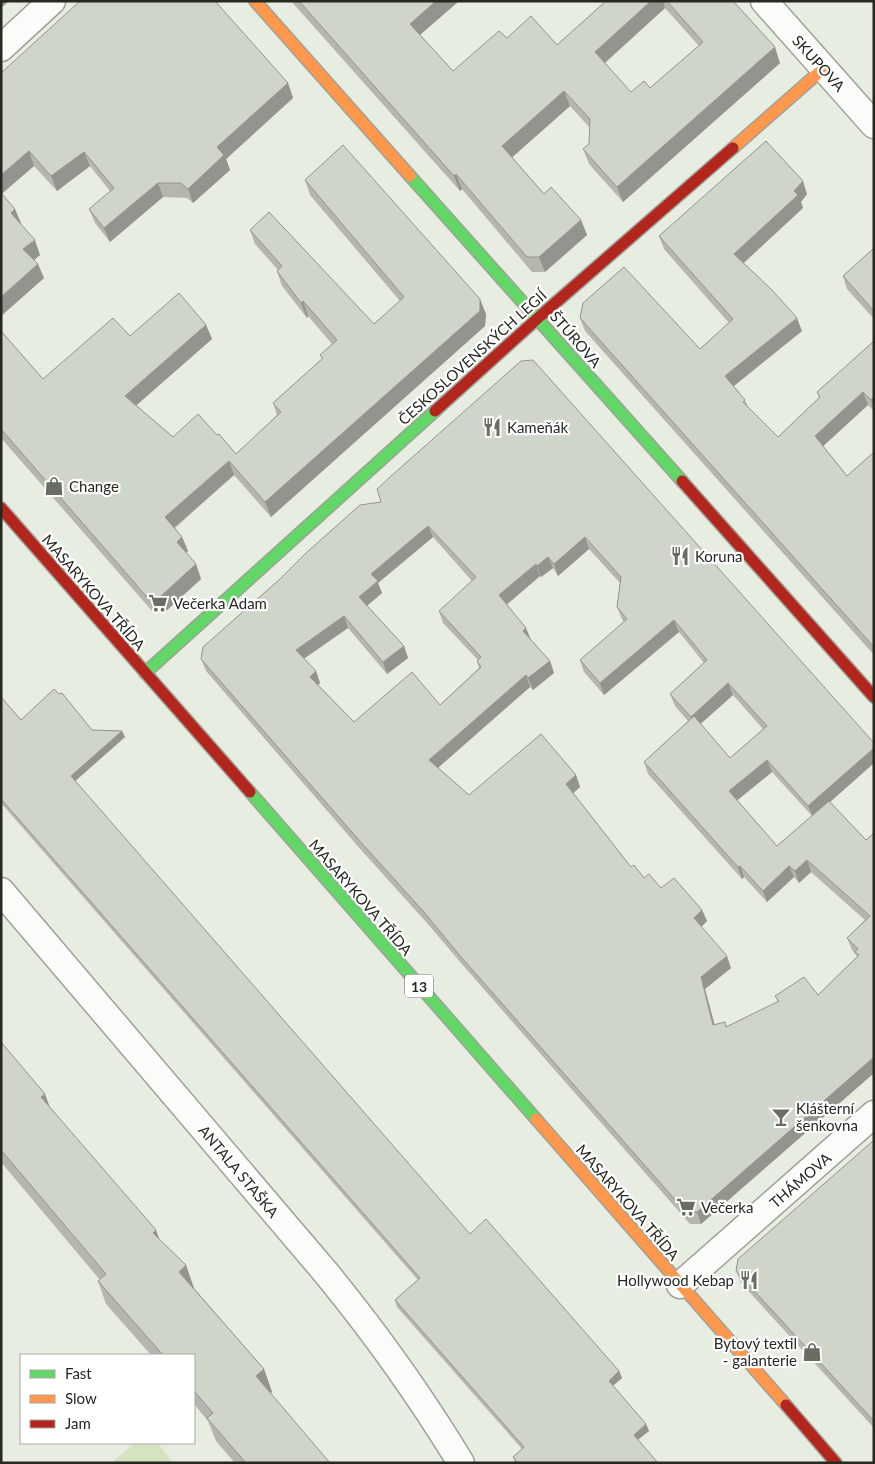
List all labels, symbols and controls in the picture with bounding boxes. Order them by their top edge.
street label: SKUPOVA [789,31,849,95]
street label: ČESKOSLOVENSKÝCH LEGIÍ [394,285,550,428]
street label: ŠTÚROVA [547,307,606,371]
restaurant icon: Kameňák [481,416,503,438]
place label: Kameňák [507,418,568,436]
shop icon: Change [43,475,65,497]
place label: Change [69,477,119,495]
street label: MASARYKOVA TŘÍDA [39,530,150,654]
restaurant icon: Koruna [669,545,691,567]
place label: Koruna [695,547,743,565]
supermarket icon: Večerka Adam [147,592,169,614]
place label: Večerka Adam [173,594,267,612]
street label: MASARYKOVA TŘÍDA [306,835,417,959]
road number: 13 [405,974,433,998]
place label: Klášterní šenkovna [796,1099,858,1134]
bar icon: Klášterní šenkovna [770,1106,792,1128]
street label: ANTALA STAŠKA [195,1121,283,1222]
street label: MASARYKOVA TŘÍDA [573,1140,684,1264]
street label: THÁMOVA [766,1148,835,1212]
supermarket icon: Večerka [675,1196,697,1218]
place label: Večerka [701,1198,753,1216]
restaurant icon: Hollywood Kebap [738,1269,760,1291]
place label: Hollywood Kebap [617,1271,734,1289]
place label: Bytový textil - galanterie [714,1334,797,1369]
shop icon: Bytový textil - galanterie [801,1341,823,1363]
legend [20,1354,195,1444]
text: Fast [65,1364,92,1382]
text: Slow [65,1389,97,1407]
text: Jam [65,1414,91,1432]

